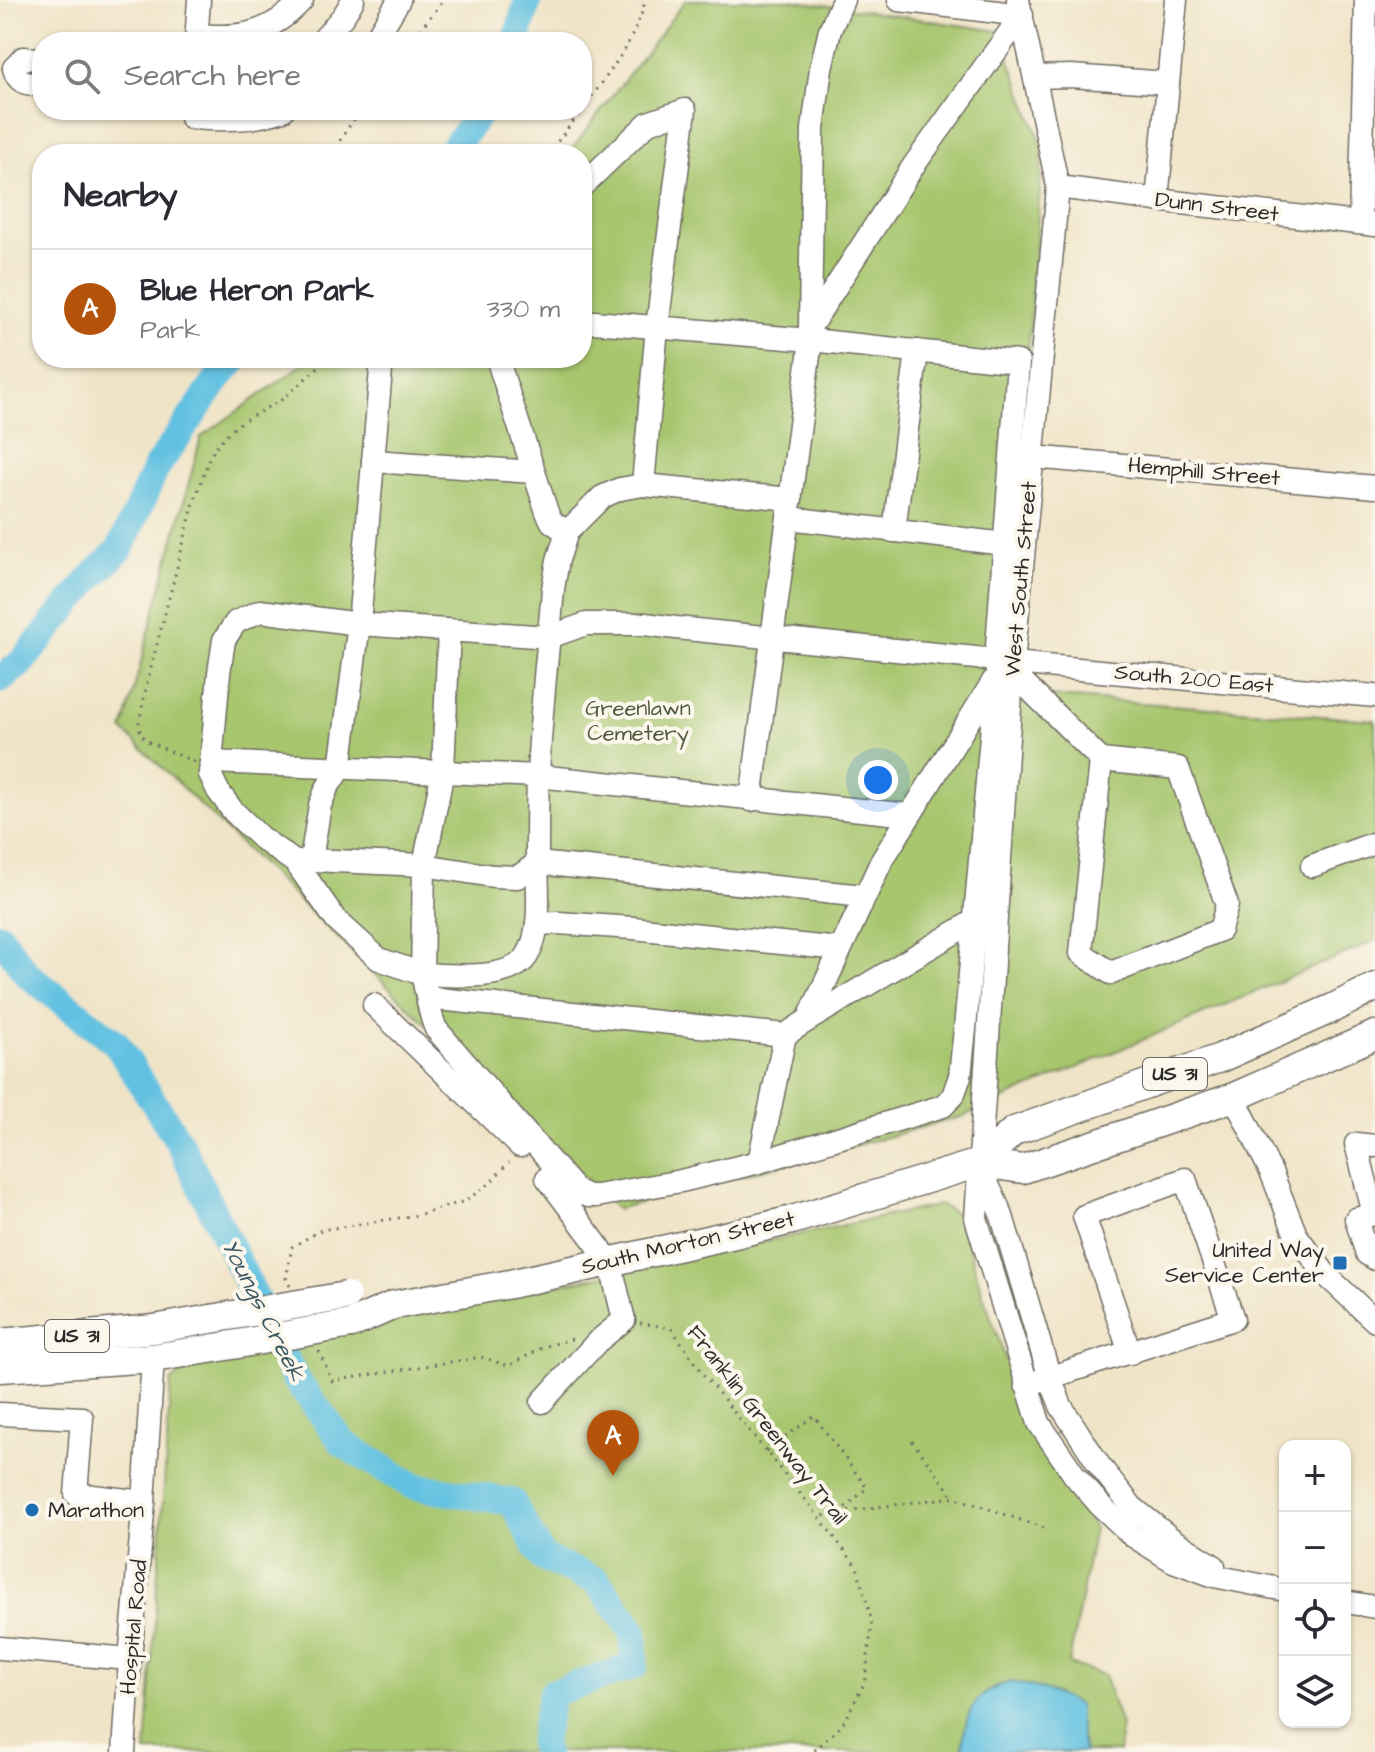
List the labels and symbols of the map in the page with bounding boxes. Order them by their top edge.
street label: Dunn Street [1154,184,1281,230]
street label: Hemphill Street [1127,450,1281,494]
street label: West South Street [997,480,1045,678]
street label: South 200 East [1113,657,1275,701]
park label: Greenlawn Cemetery [585,693,691,750]
your location [858,760,898,800]
road number: US 31 [1143,1058,1207,1090]
street label: South Morton Street [578,1203,798,1283]
water label: Youngs Creek [212,1233,314,1389]
place label: United Way Service Center [1165,1235,1324,1291]
marker: United Way Service Center [1331,1254,1349,1272]
street label: Franklin Greenway Trail [678,1319,855,1532]
road number: US 31 [45,1320,109,1352]
pin: A [587,1410,639,1476]
place label: Marathon [48,1495,144,1526]
marker: Marathon [23,1501,41,1519]
street label: Hospital Road [113,1558,155,1696]

